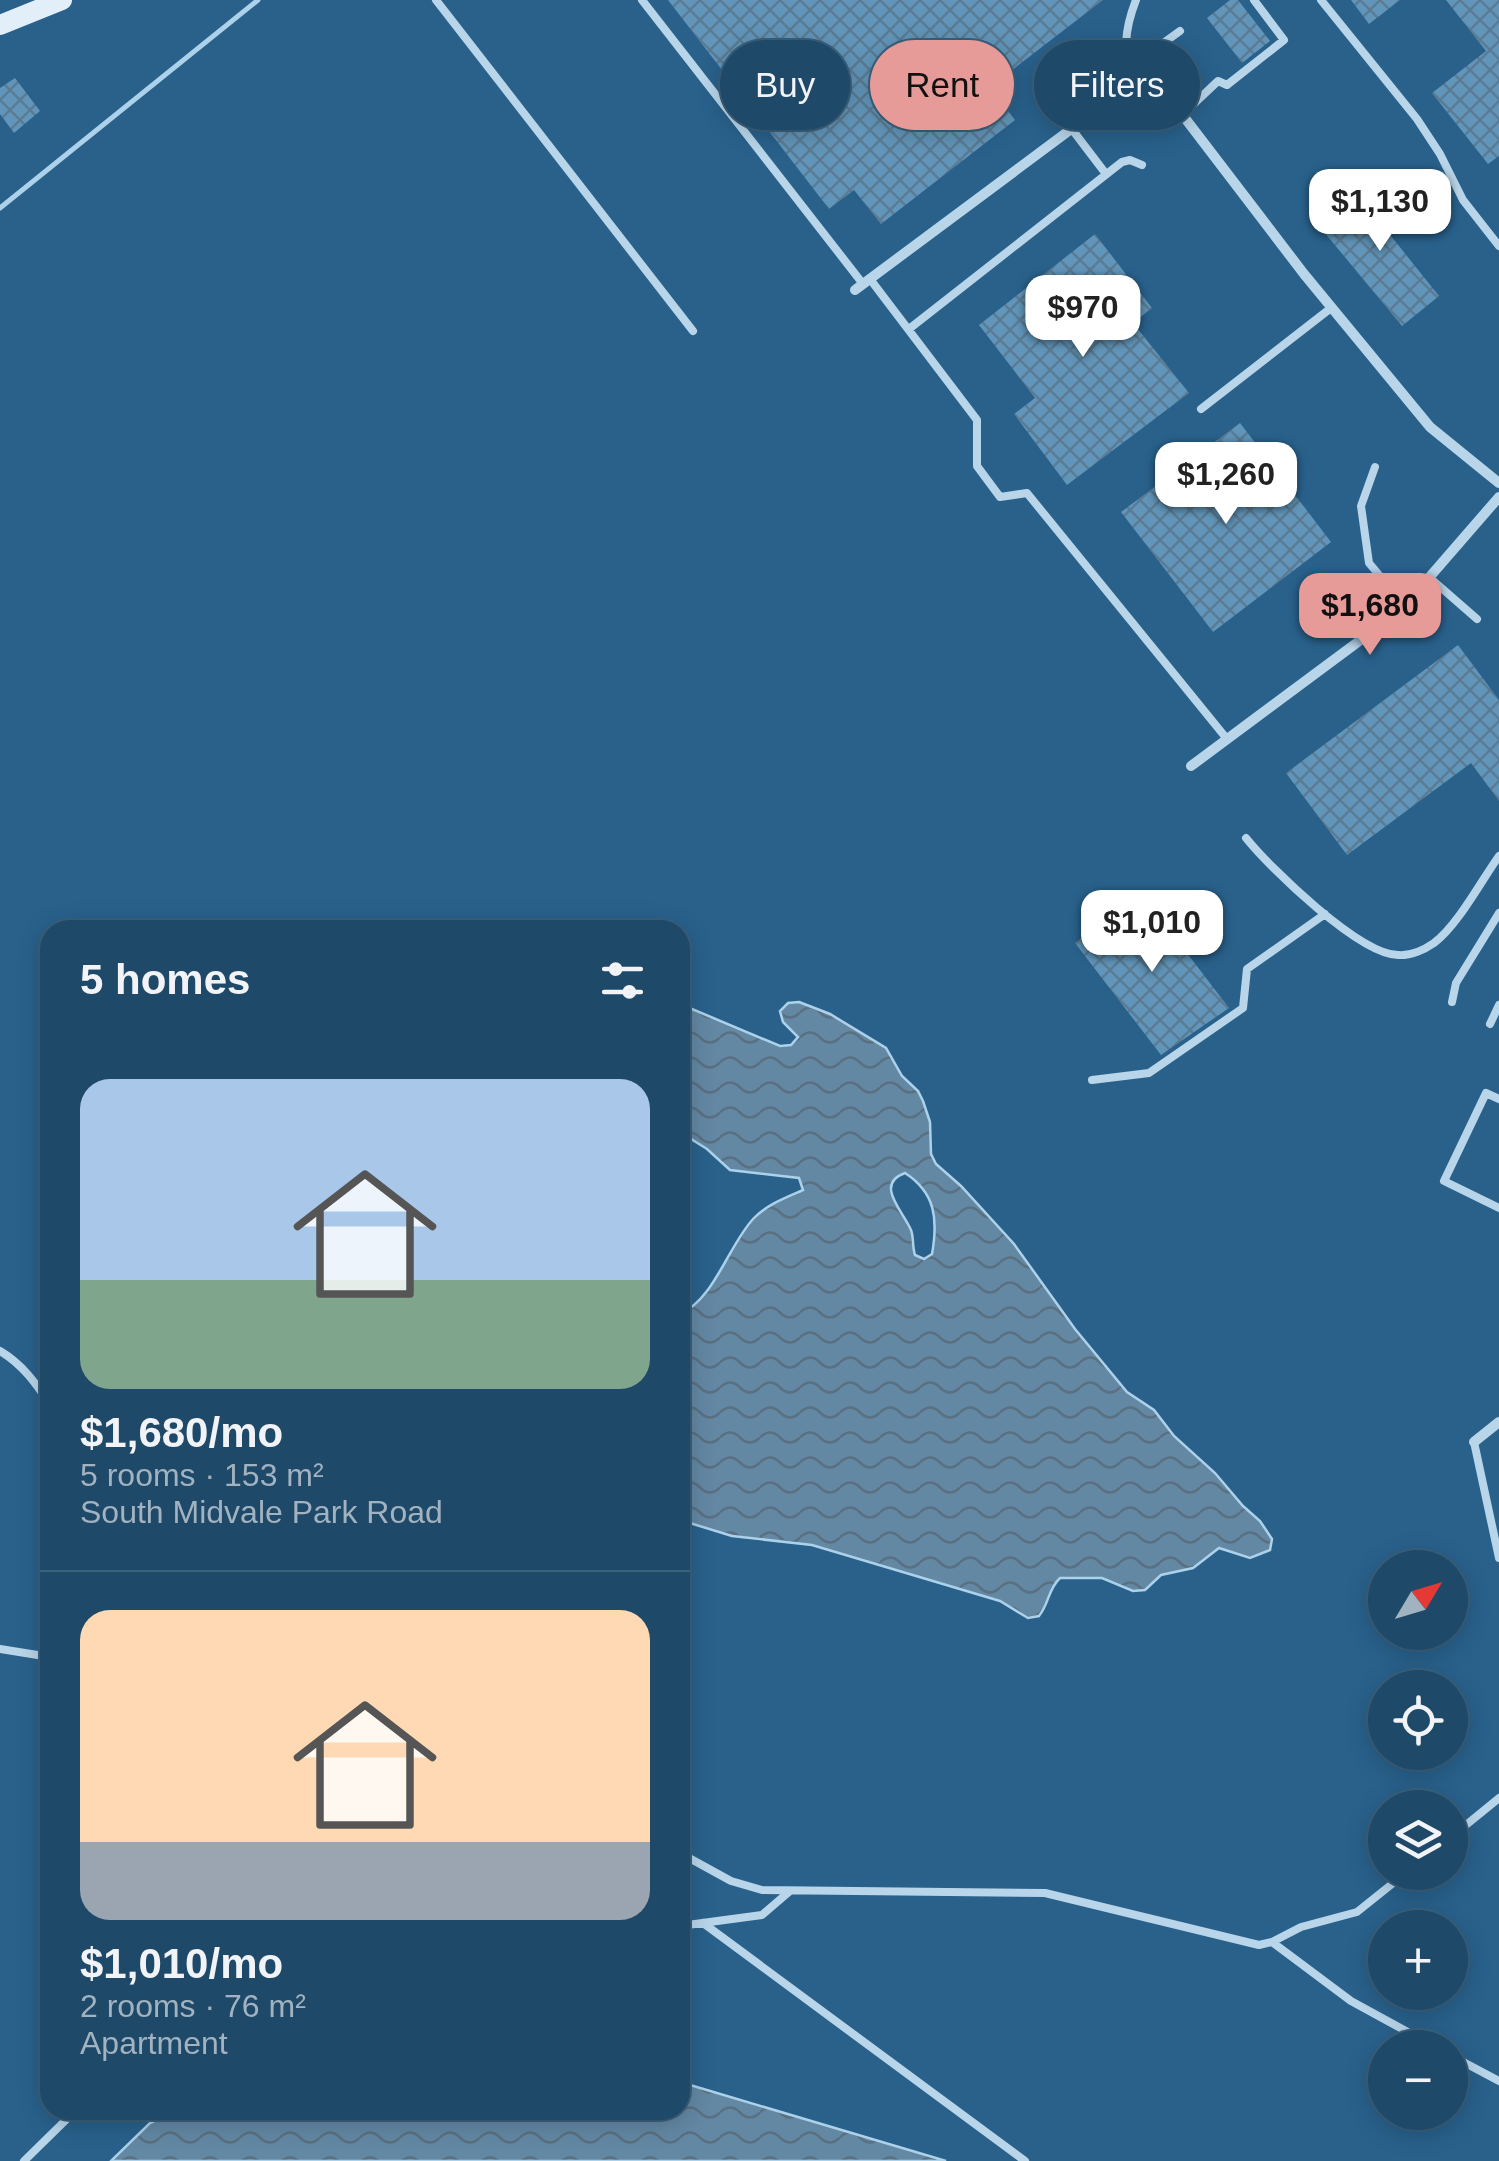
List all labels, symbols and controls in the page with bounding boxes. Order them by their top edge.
chip: Buy [720,40,850,130]
chip: Rent [870,40,1014,130]
chip: Filters [1034,40,1200,130]
pin: $1,130 [1299,169,1461,254]
text: $1,130 [1331,183,1429,219]
pin: $970 [1024,275,1142,360]
text: $970 [1047,289,1119,325]
pin: $1,260 [1145,442,1307,527]
text: $1,260 [1177,456,1275,492]
pin: $1,680 [1289,573,1451,658]
text: $1,680 [1321,587,1419,623]
pin: $1,010 [1071,890,1233,975]
text: $1,010 [1103,904,1201,940]
icon: filters [595,953,650,1008]
text: 5 homes [80,956,250,1003]
icon: home [275,1144,455,1324]
text: $1,680/mo [80,1409,283,1456]
text: 5 rooms · 153 m² [80,1457,324,1493]
text: South Midvale Park Road [80,1494,443,1530]
north arrow [1368,1550,1468,1650]
map controls [1368,1550,1468,2130]
button: locate [1368,1670,1468,1770]
icon: home [275,1675,455,1855]
button: layers [1368,1790,1468,1890]
button: + [1368,1910,1468,2010]
text: $1,010/mo [80,1940,283,1987]
text: 2 rooms · 76 m² [80,1988,306,2024]
text: Apartment [80,2025,228,2061]
button: − [1368,2030,1468,2130]

